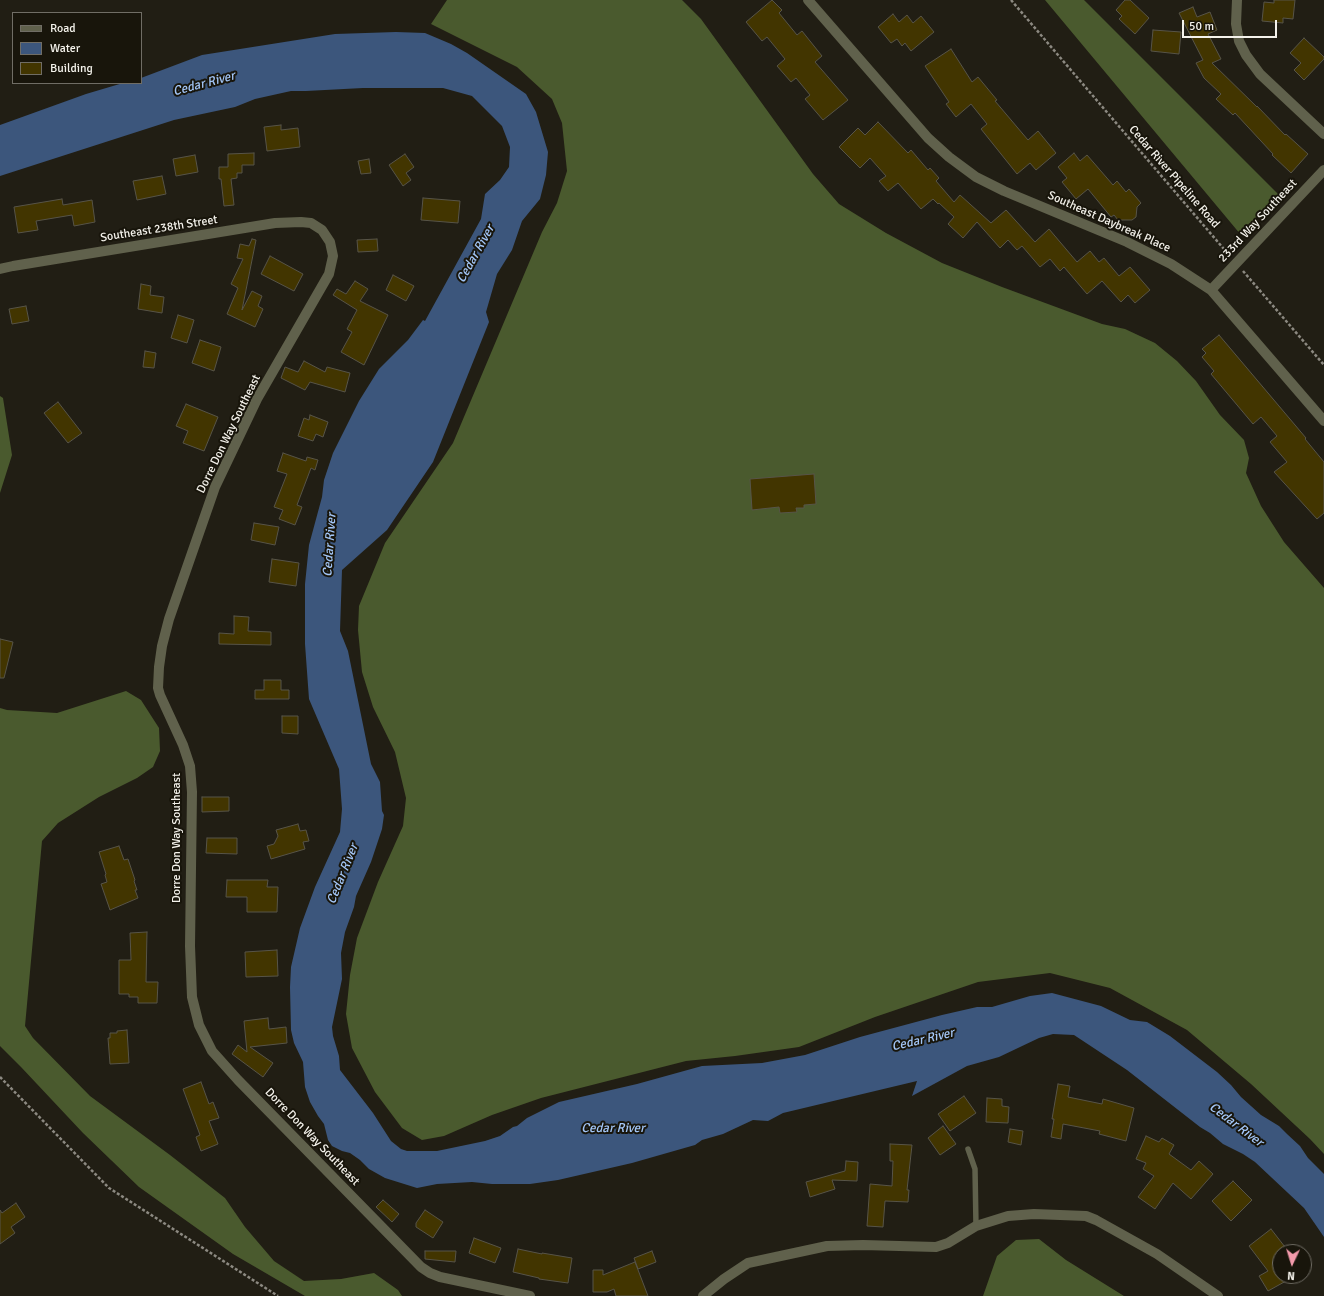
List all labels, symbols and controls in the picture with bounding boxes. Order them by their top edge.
legend [12,12,142,84]
scale bar [1184,12,1279,38]
text: 50 m [1189,19,1214,34]
text: Road [50,21,76,36]
text: Water [50,41,80,56]
text: Building [50,61,93,76]
water label: Cedar River [171,68,237,100]
street label: Cedar River Pipeline Road [1125,123,1223,231]
street label: 233rd Way Southeast [1216,176,1300,266]
street label: Southeast Daybreak Place [1045,188,1173,256]
street label: Southeast 238th Street [99,213,219,245]
water label: Cedar River [454,222,498,286]
street label: Dorre Don Way Southeast [194,372,264,496]
water label: Cedar River [320,513,340,577]
street label: Dorre Don Way Southeast [170,773,184,903]
water label: Cedar River [324,842,362,906]
water label: Cedar River [890,1025,956,1055]
street label: Dorre Don Way Southeast [262,1085,362,1189]
water label: Cedar River [1206,1100,1266,1150]
water label: Cedar River [581,1121,645,1137]
north arrow [1272,1244,1312,1284]
text: N [1287,1269,1295,1282]

